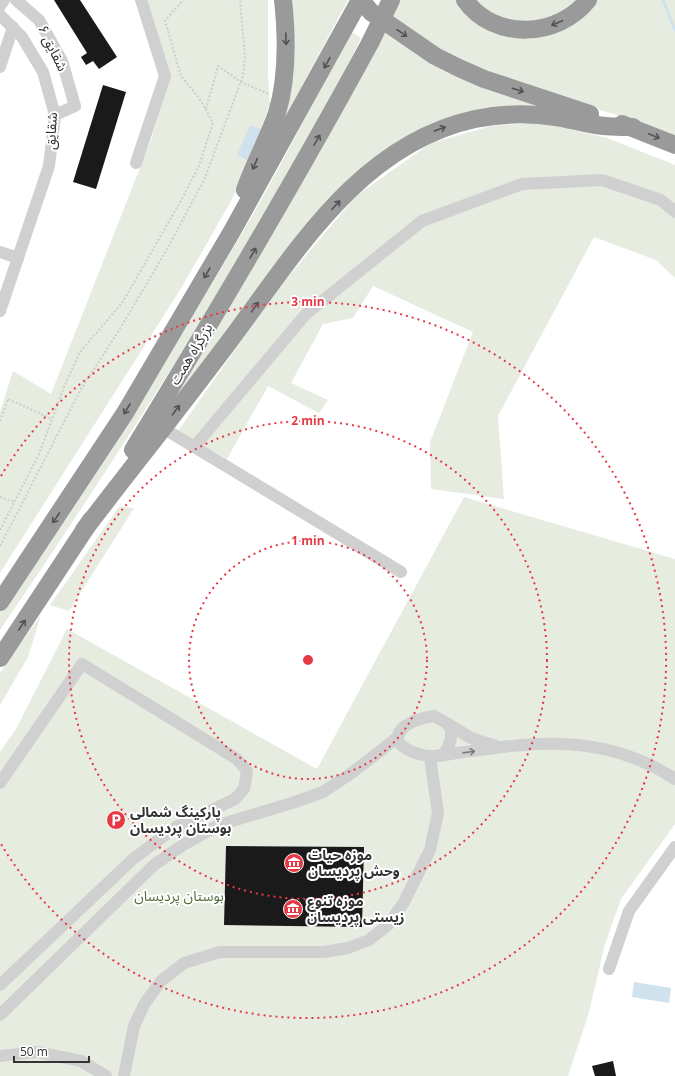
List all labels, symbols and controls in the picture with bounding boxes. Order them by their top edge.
one-way arrow [551,20,563,27]
street label: شقایق ۶ [33,22,73,74]
one-way arrow [396,29,407,37]
one-way arrow [282,32,289,45]
one-way arrow [322,57,330,69]
one-way arrow [511,87,524,94]
street label: شقایق [40,112,62,150]
one-way arrow [433,125,445,133]
one-way arrow [648,133,660,140]
one-way arrow [314,134,322,146]
one-way arrow [251,157,258,169]
one-way arrow [331,200,341,210]
one-way arrow [249,247,257,259]
one-way arrow [202,267,210,279]
text: 3 min [291,293,325,310]
one-way arrow [251,301,259,312]
street label: بزرگراه همت [165,319,217,388]
one-way arrow [122,403,130,415]
one-way arrow [172,405,181,416]
text: 2 min [291,412,325,429]
one-way arrow [52,512,60,523]
text: 1 min [291,532,325,549]
one-way arrow [18,619,26,631]
centre of rings [301,653,315,667]
one-way arrow [462,748,475,756]
place label: پارکینگ شمالی بوستان پردیسان [130,802,232,838]
parking icon: پارکینگ شمالی بوستان پردیسان [105,809,127,831]
place label: موزه حیات وحش پردیسان [308,845,400,881]
museum icon: موزه حیات وحش پردیسان [283,852,305,874]
park label: بوستان پردیسان [134,886,224,906]
place label: موزه تنوع زیستی پردیسان [307,891,404,927]
museum icon: موزه تنوع زیستی پردیسان [282,898,304,920]
scale bar [14,1038,89,1064]
text: 50 m [20,1043,48,1060]

